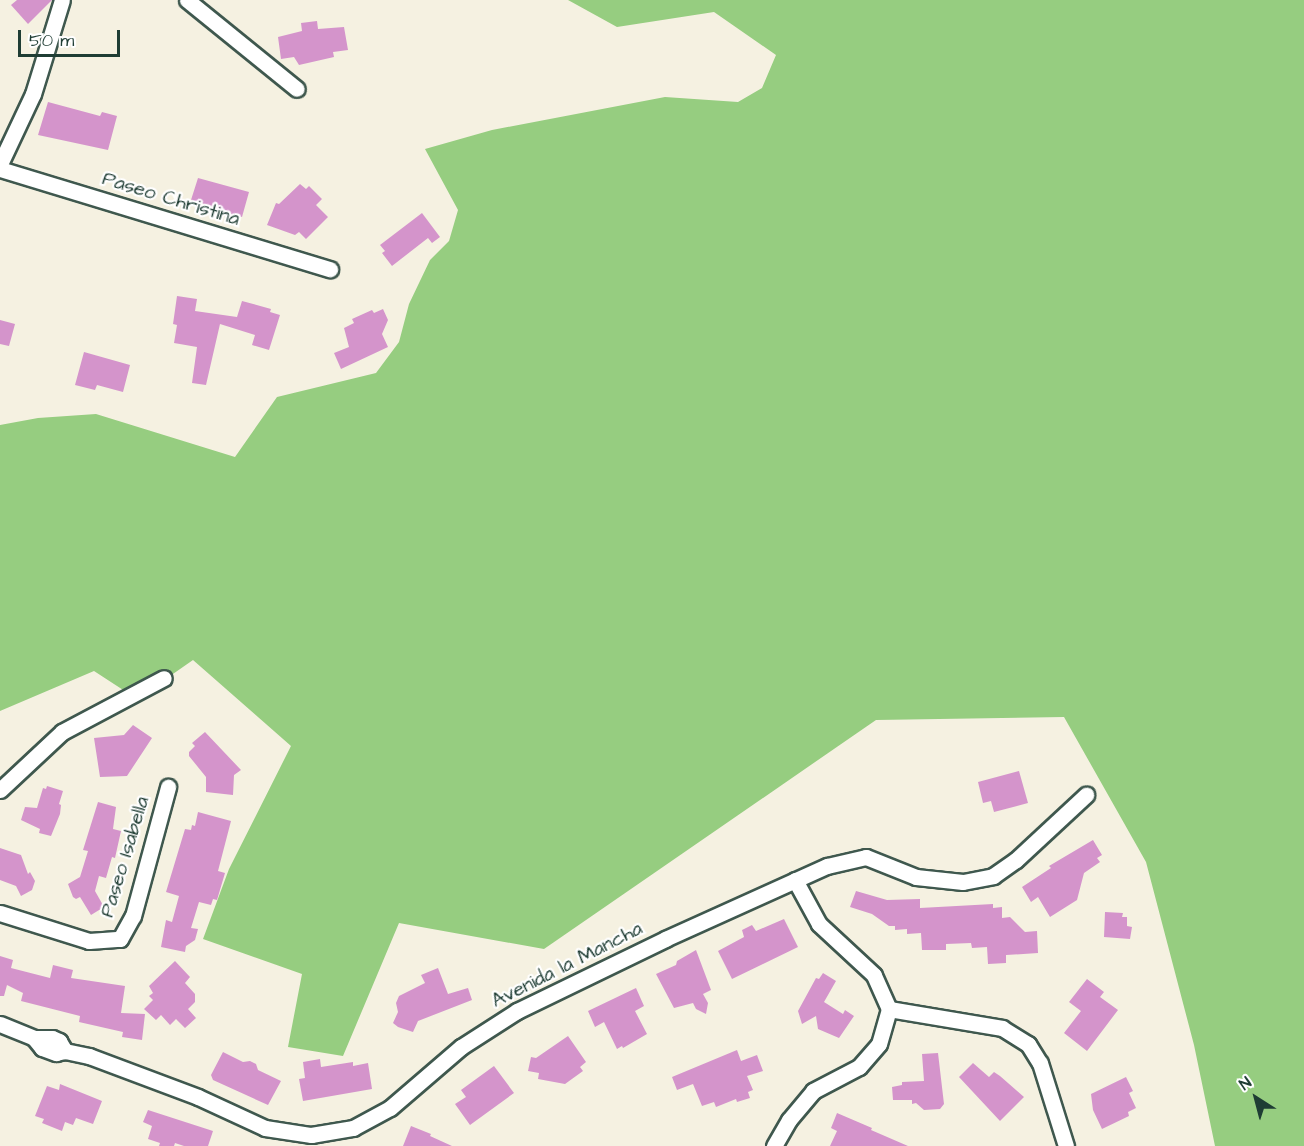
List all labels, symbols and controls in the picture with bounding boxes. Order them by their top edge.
scale bar [21,18,123,56]
text: 50 m [29,28,74,53]
street label: Paseo Christina [99,167,243,231]
street label: Paseo Isabella [95,794,155,920]
street label: Avenida la Mancha [487,917,647,1013]
north arrow [1226,1068,1286,1128]
text: N [1235,1072,1256,1095]

